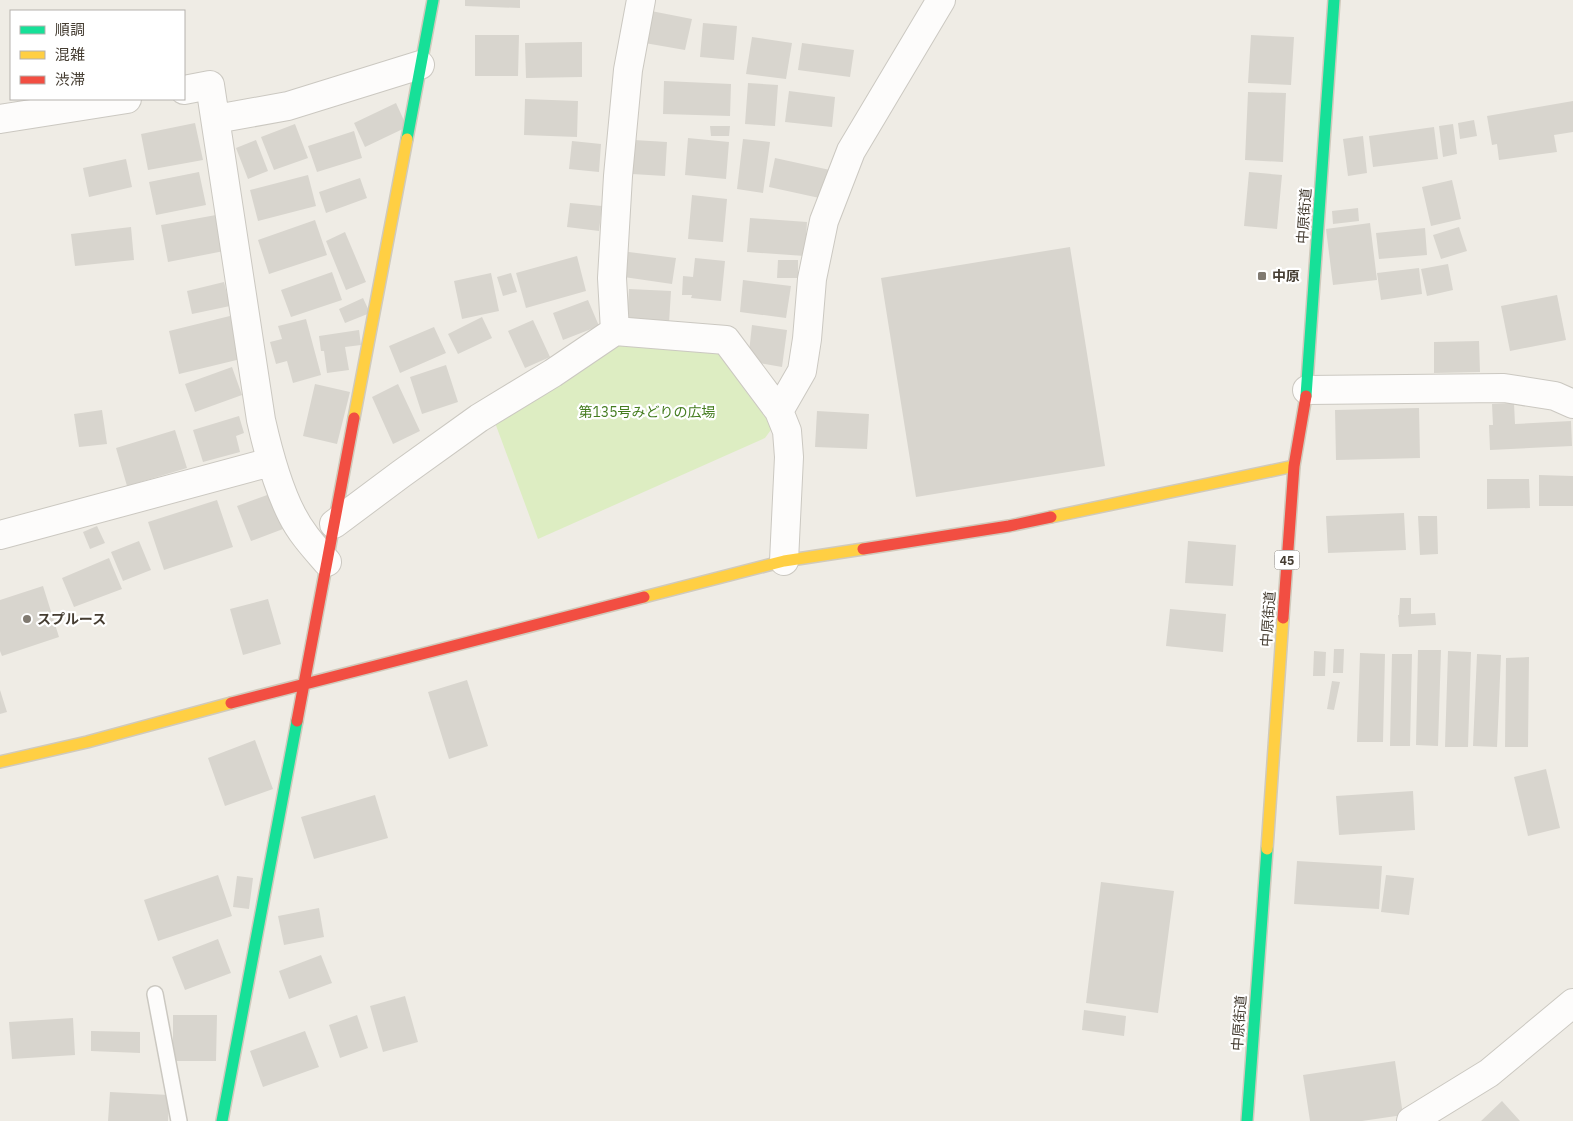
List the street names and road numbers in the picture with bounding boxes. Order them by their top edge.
street label: 中原街道 [1293,187,1315,245]
road number: 45 [1274,550,1300,570]
street label: 中原街道 [1257,590,1279,648]
street label: 中原街道 [1228,994,1250,1052]

